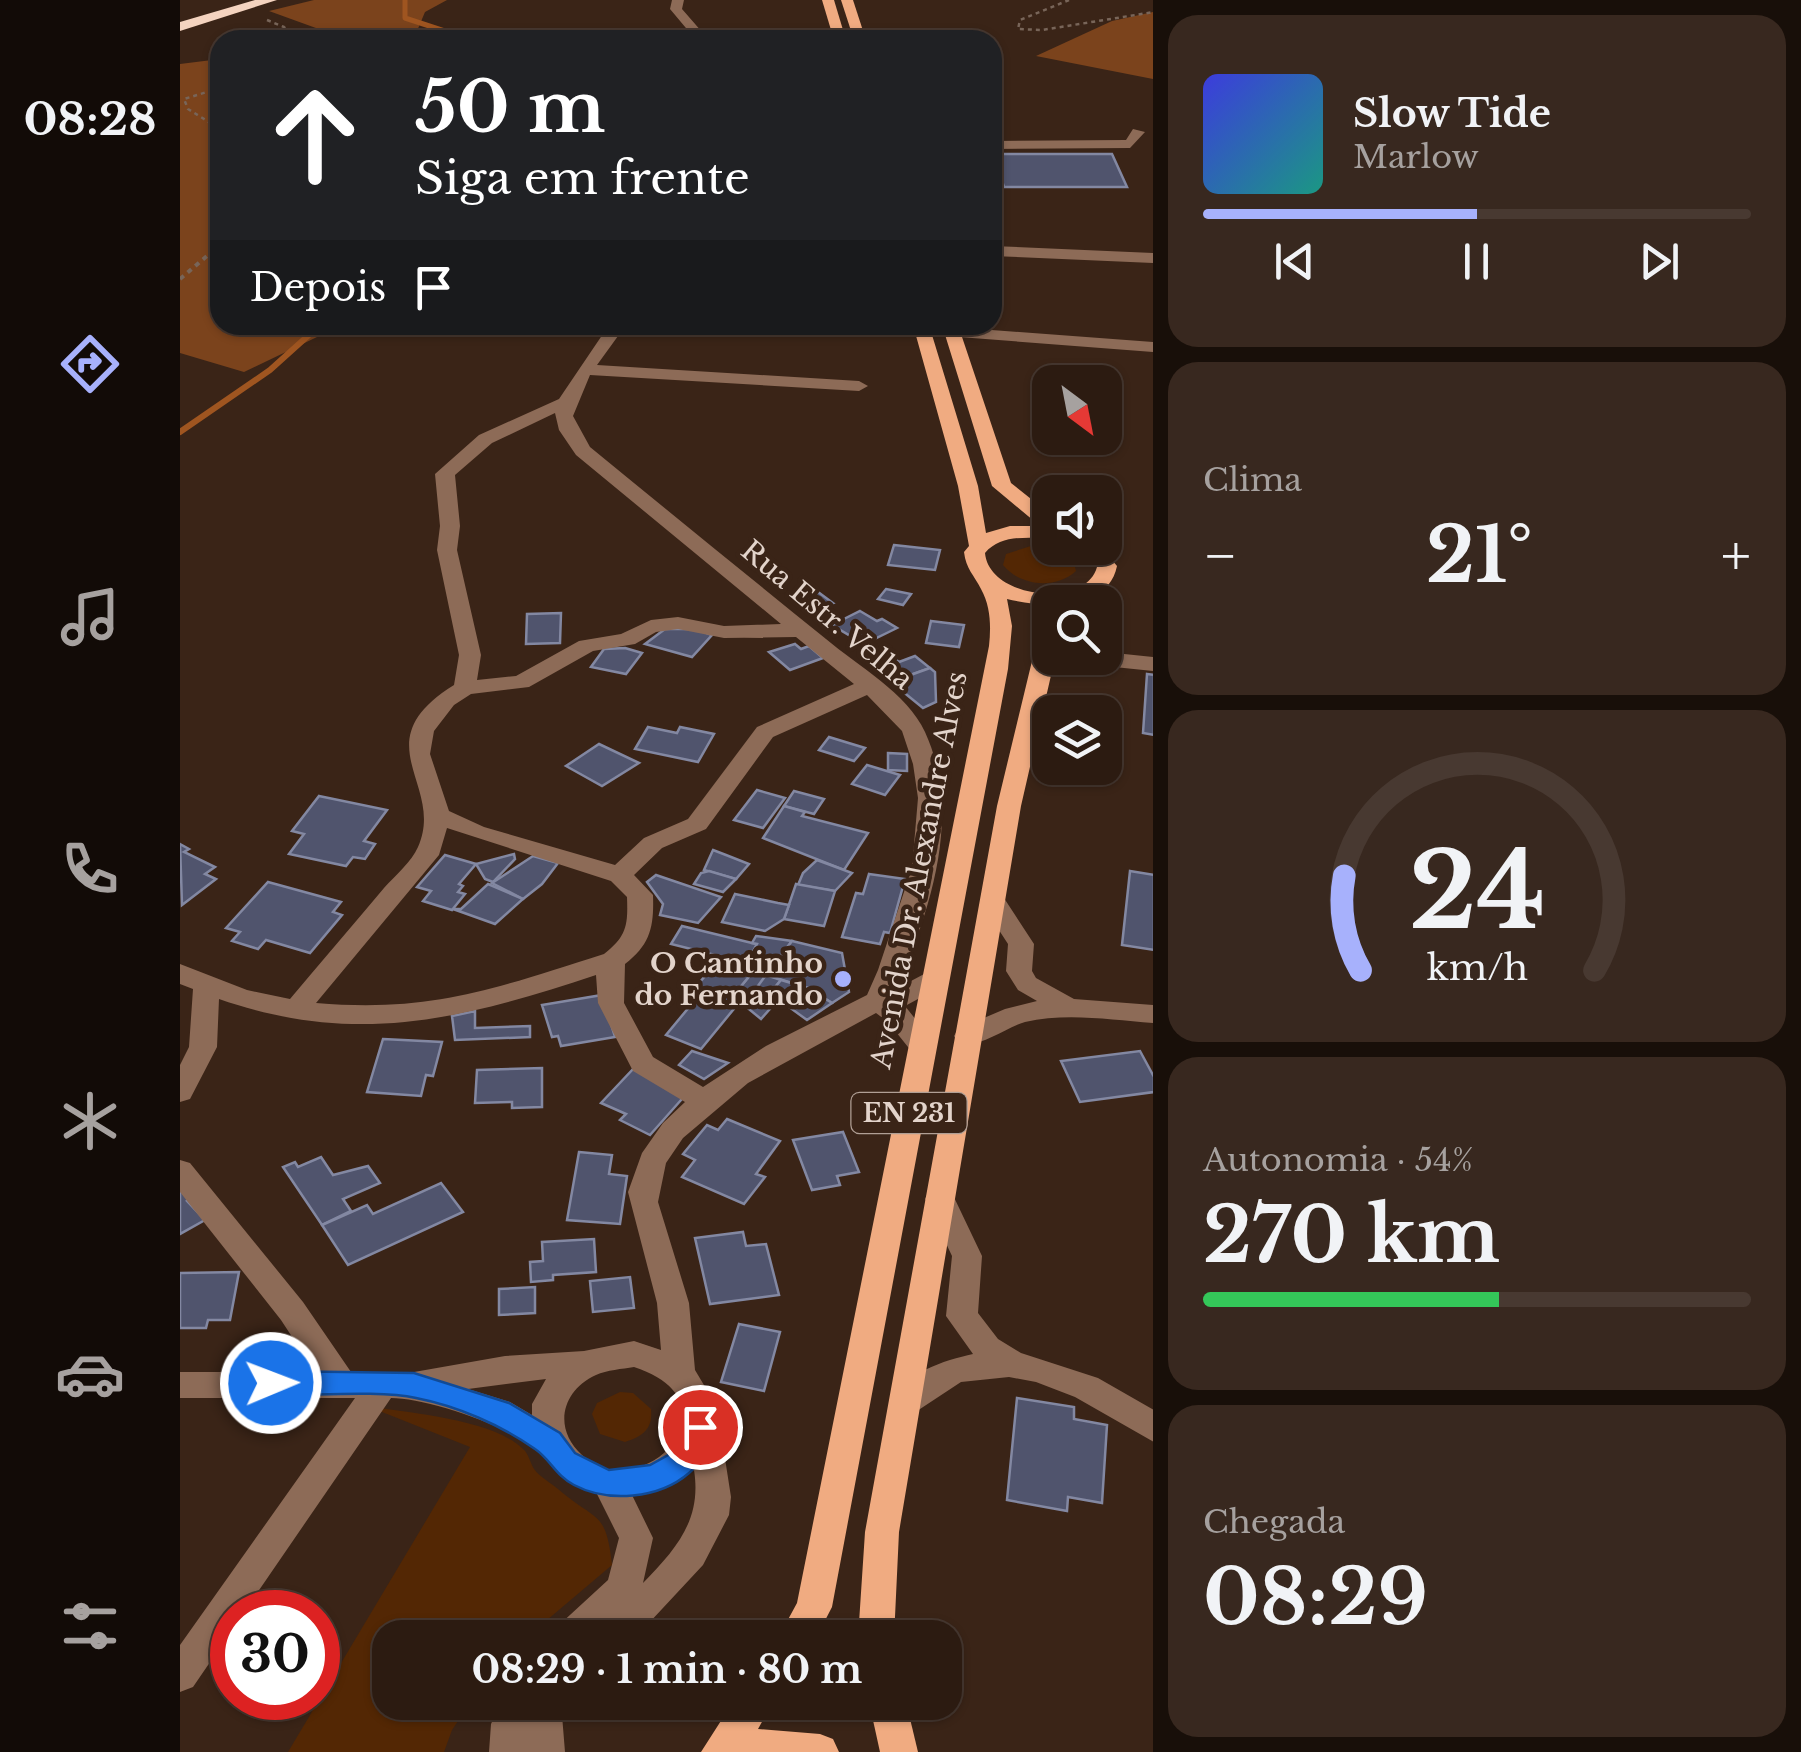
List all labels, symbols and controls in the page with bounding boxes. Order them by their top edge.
text: 50 m [415,64,606,151]
icon: ahead [250,70,380,200]
text: Slow Tide [1353,90,1551,137]
text: 08:28 [23,91,157,147]
text: Marlow [1353,137,1479,177]
text: Siga em frente [415,150,750,206]
icon: previous [1267,234,1322,289]
icon: pause [1449,234,1504,289]
icon: next [1632,234,1687,289]
icon: arrive [406,260,461,315]
text: Depois [250,264,386,311]
icon: directions [55,329,125,399]
north arrow [1032,365,1122,455]
map controls [1032,365,1122,785]
text: Clima [1203,460,1302,500]
button: sound [1032,475,1122,565]
text: 21° [1426,509,1533,602]
text: − [1203,522,1238,590]
text: + [1721,522,1751,590]
street label: Rua Estr. Velha [734,533,921,697]
icon: music [55,582,125,652]
button: search [1032,585,1122,675]
street label: Avenida Dr. Alexandre Alves [863,668,975,1073]
button: layers [1032,695,1122,785]
text: 24 [1409,827,1545,956]
icon: phone [55,834,125,904]
text: km/h [1426,945,1528,990]
place label: O Cantinho do Fernando [634,946,823,1013]
marker: O Cantinho do Fernando [832,968,854,990]
icon: climate [55,1086,125,1156]
road number: EN 231 [852,1093,966,1133]
text: Autonomia · 54% [1203,1140,1473,1180]
text: 270 km [1203,1189,1500,1282]
position arrow [219,1331,323,1435]
icon: car [55,1339,125,1409]
pin [658,1385,743,1470]
icon: arrive [673,1400,728,1455]
text: Chegada [1203,1502,1345,1542]
text: 08:29 [1203,1551,1428,1644]
speed limit sign: 30 [210,1590,340,1720]
icon: filters [55,1591,125,1661]
text: 08:29 · 1 min · 80 m [472,1646,862,1693]

